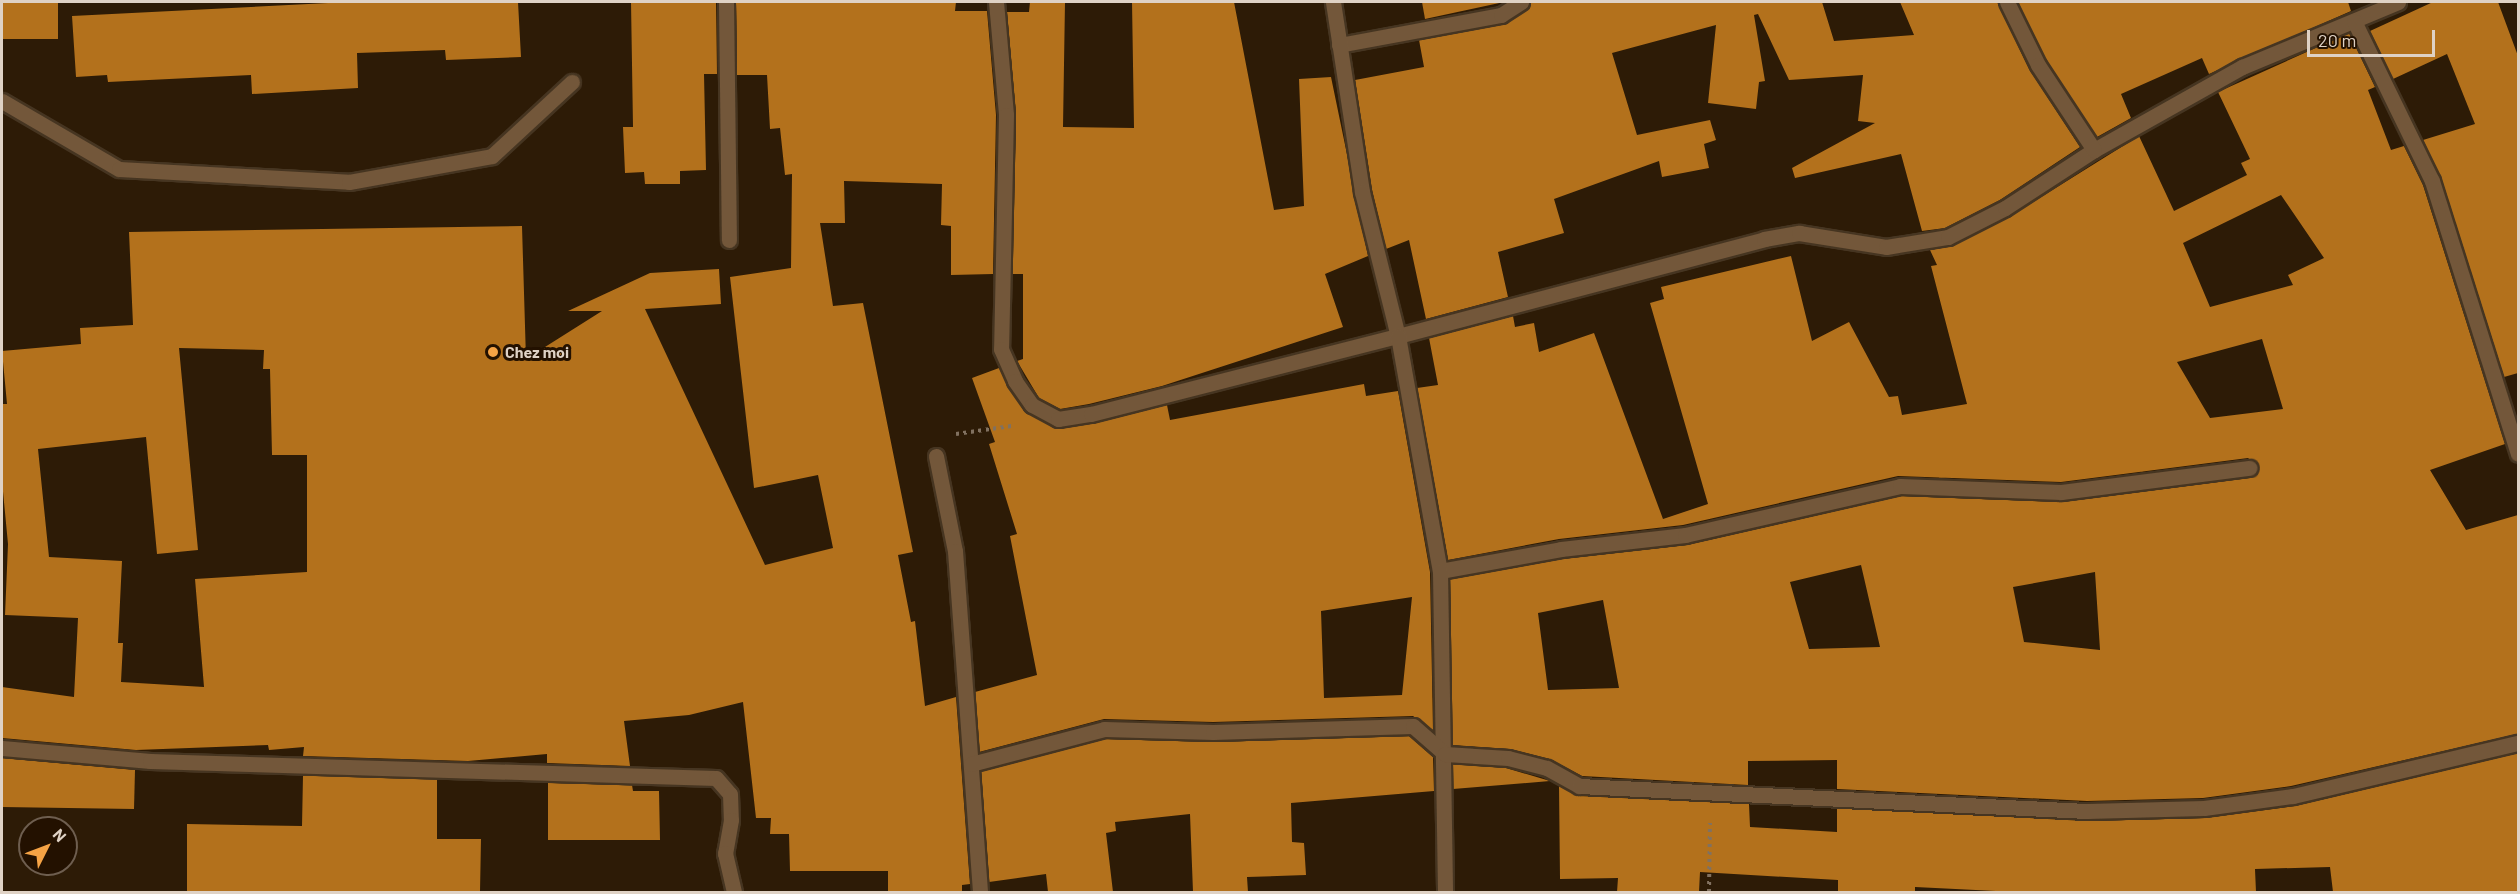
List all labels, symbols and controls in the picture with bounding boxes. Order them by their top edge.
scale bar [2310,18,2438,56]
text: 20 m [2318,29,2356,51]
place label: Chez moi [505,342,569,362]
marker: Chez moi [486,345,500,359]
north arrow [18,816,78,876]
text: N [50,825,71,845]

